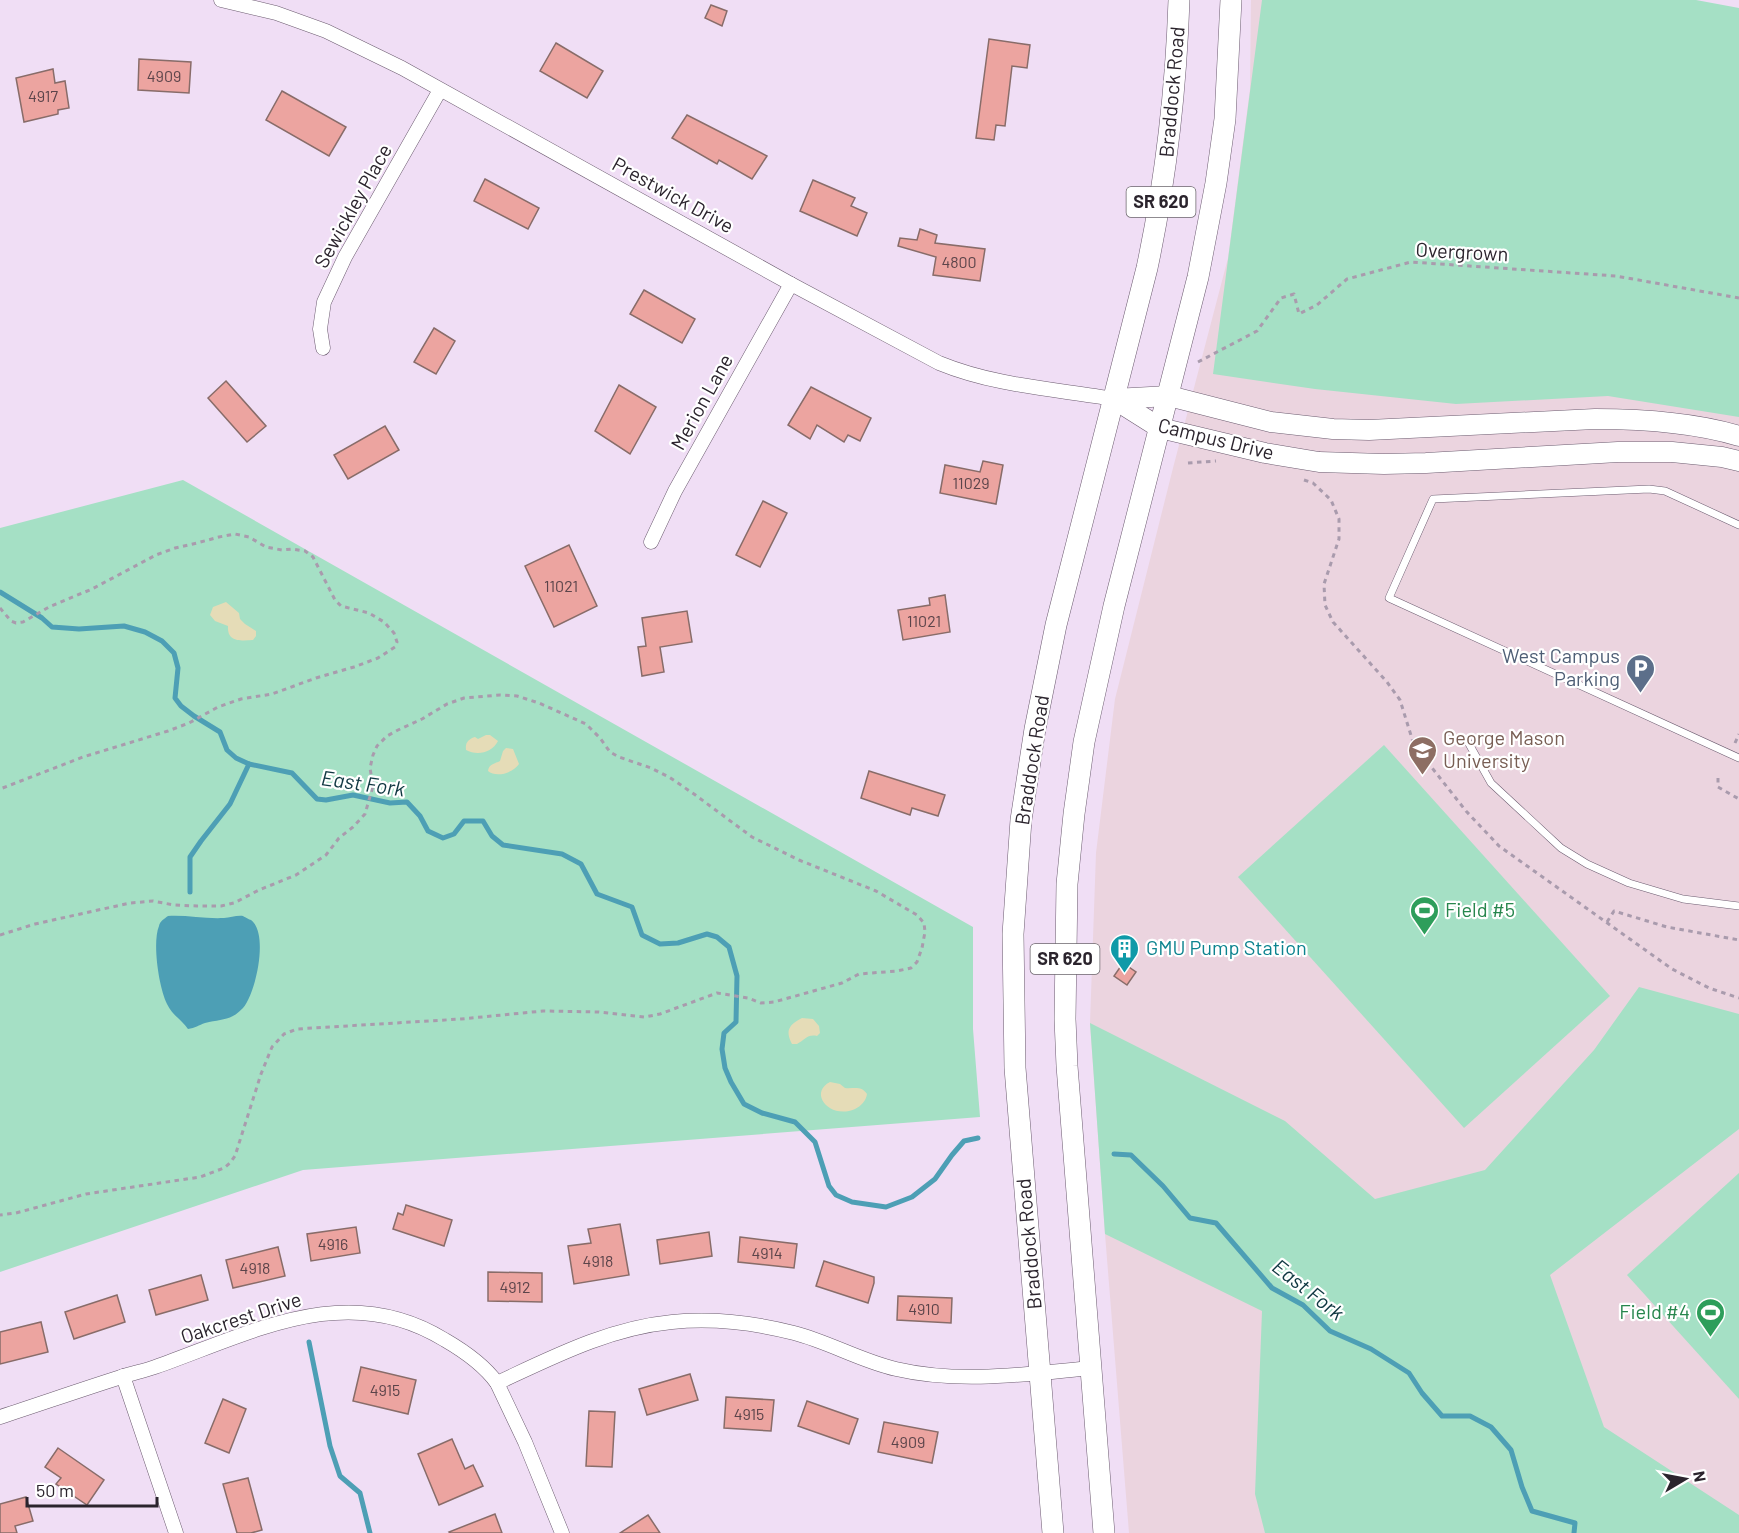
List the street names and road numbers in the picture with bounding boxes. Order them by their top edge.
street label: Braddock Road [1153,25,1189,158]
street label: Sewickley Place [308,139,396,272]
street label: Prestwick Drive [609,151,738,237]
road number: SR 620 [1126,187,1196,217]
street label: Overgrown [1415,237,1509,265]
street label: Merion Lane [665,349,737,454]
street label: Campus Drive [1156,412,1277,464]
street label: Braddock Road [1009,693,1053,827]
road number: SR 620 [1030,944,1100,974]
street label: Braddock Road [1010,1178,1046,1311]
street label: Oakcrest Drive [177,1286,304,1348]

